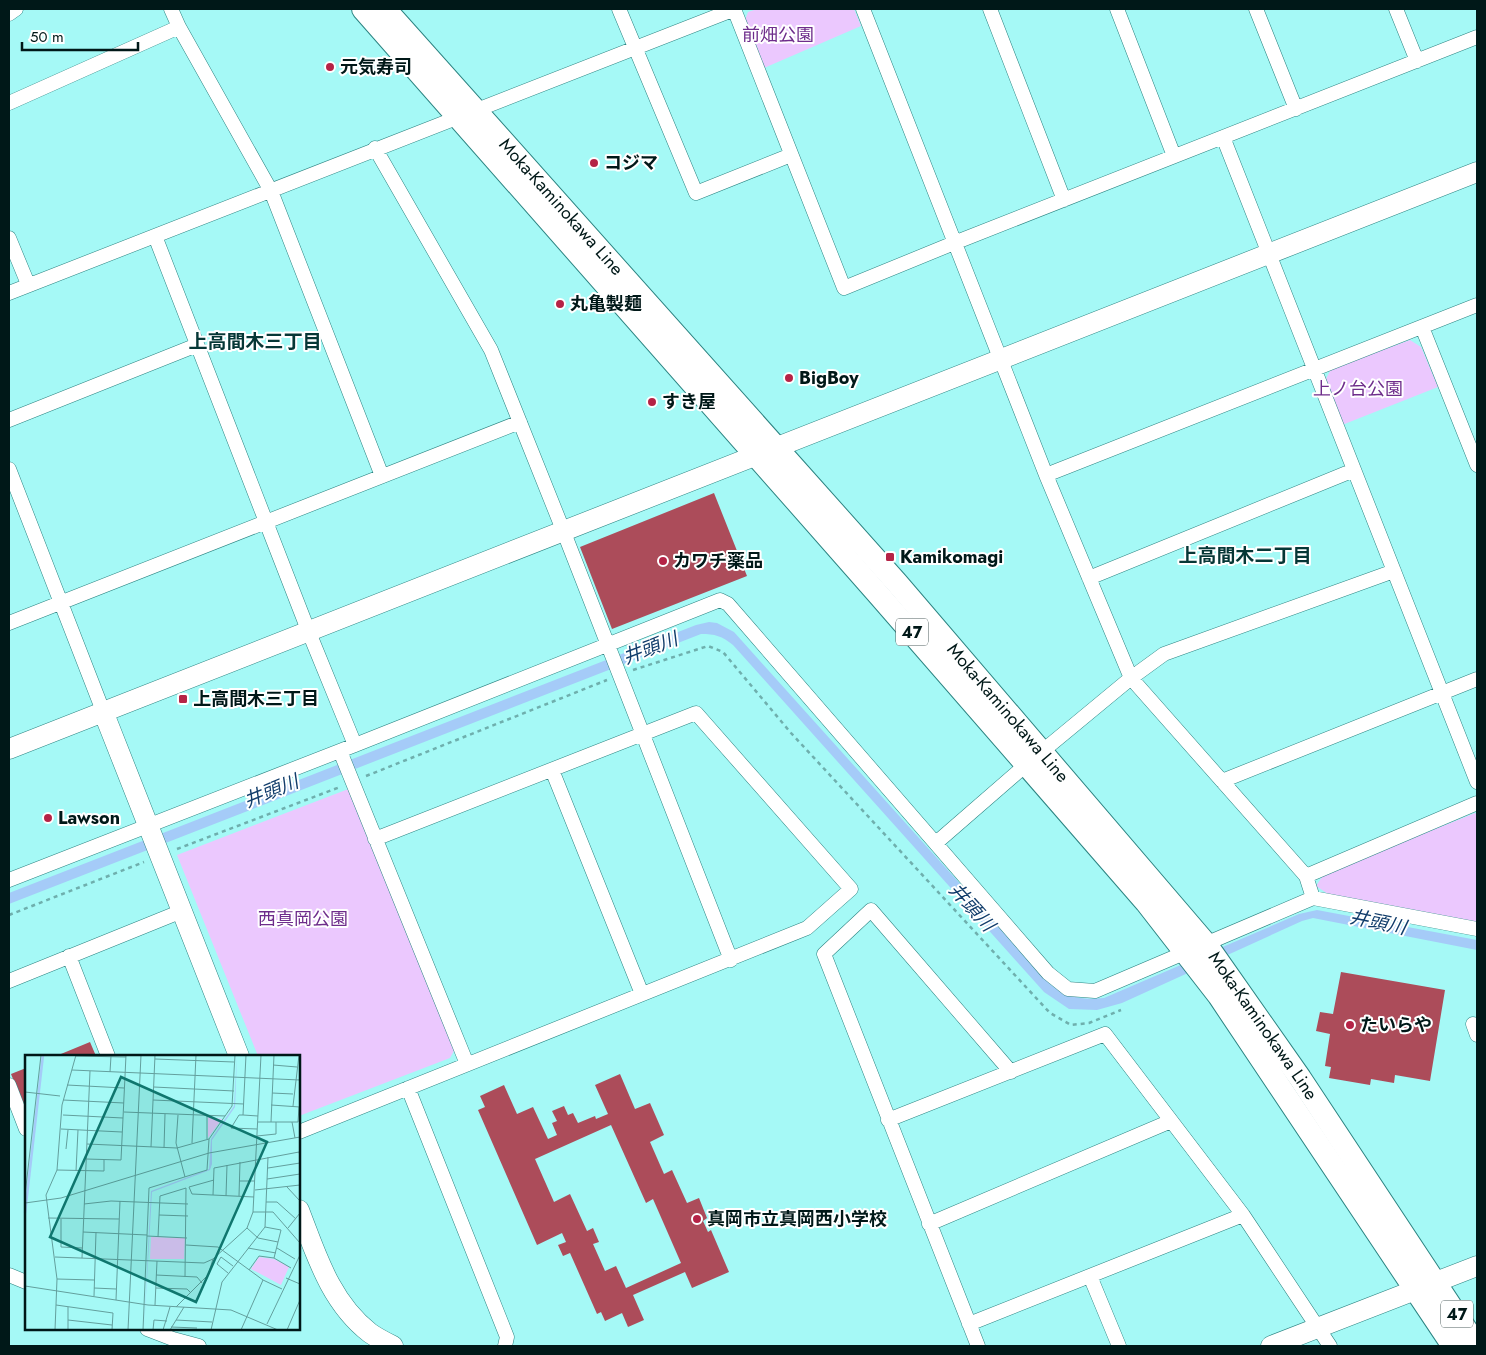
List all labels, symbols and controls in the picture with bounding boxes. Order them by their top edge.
scale bar [22,20,139,52]
park label: 前畑公園 [742,22,814,48]
text: 50 m [30,26,64,48]
place label: 元気寿司 [340,54,412,80]
marker: 元気寿司 [324,61,336,73]
street label: Moka-Kaminokawa Line [493,132,630,281]
place label: コジマ [604,150,658,176]
marker: コジマ [588,157,600,169]
place label: 丸亀製麺 [570,291,642,317]
marker: 丸亀製麺 [554,298,566,310]
district label: 上高間木三丁目 [188,328,322,355]
place label: BigBoy [799,365,859,391]
marker: BigBoy [783,372,795,384]
park label: 上ノ台公園 [1313,376,1403,402]
place label: すき屋 [662,389,716,415]
marker: すき屋 [646,396,658,408]
district label: 上高間木二丁目 [1178,542,1312,569]
place label: Kamikomagi [900,544,1003,570]
place label: カワチ薬品 [673,548,763,574]
marker: Kamikomagi [884,551,896,563]
marker: カワチ薬品 [657,555,669,567]
road number: 47 [896,618,928,646]
water label: 井頭川 [619,624,683,671]
street label: Moka-Kaminokawa Line [941,637,1075,788]
place label: 上高間木三丁目 [193,686,319,712]
marker: 上高間木三丁目 [177,693,189,705]
water label: 井頭川 [240,767,304,814]
place label: Lawson [58,805,120,831]
marker: Lawson [42,812,54,824]
water label: 井頭川 [943,877,1002,939]
water label: 井頭川 [1347,903,1411,942]
park label: 西真岡公園 [258,906,348,932]
street label: Moka-Kaminokawa Line [1202,946,1324,1105]
place label: たいらや [1360,1012,1432,1038]
marker: たいらや [1344,1019,1356,1031]
inset map [25,1055,300,1330]
place label: 真岡市立真岡西小学校 [707,1206,887,1232]
marker: 真岡市立真岡西小学校 [691,1213,703,1225]
road number: 47 [1441,1300,1473,1328]

